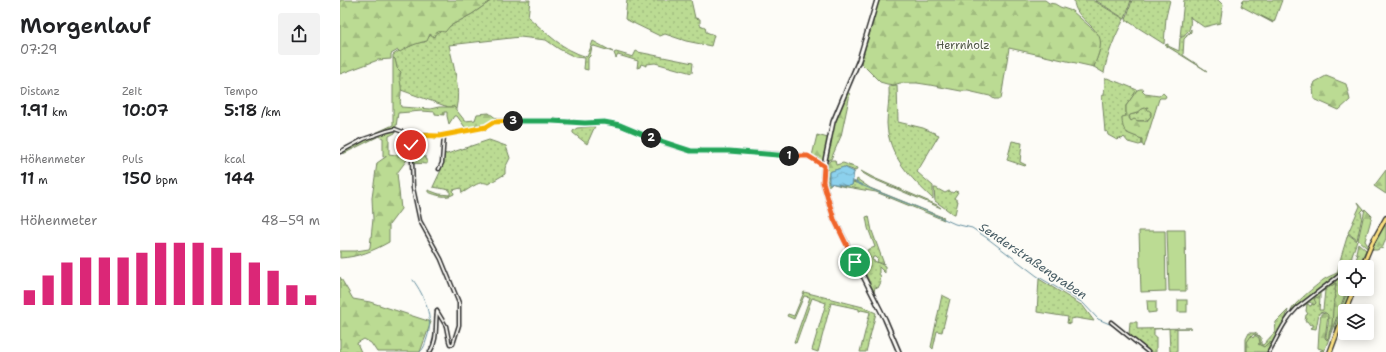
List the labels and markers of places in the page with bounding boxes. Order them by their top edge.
pin: 3 [503,111,523,131]
pin [394,128,428,162]
pin: 2 [641,128,661,148]
pin: 1 [779,146,799,166]
pin [838,245,872,279]

